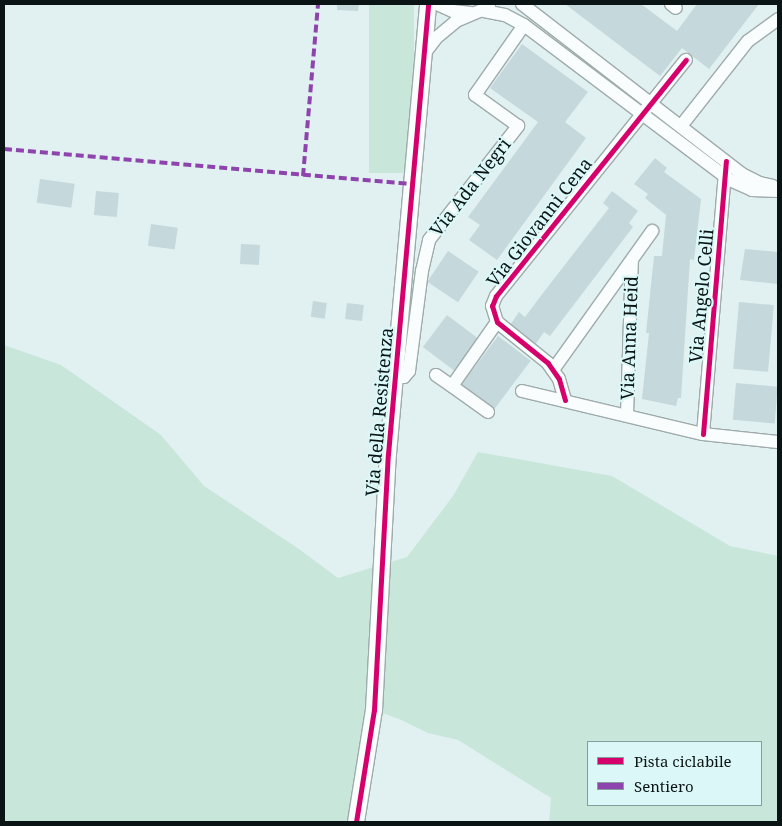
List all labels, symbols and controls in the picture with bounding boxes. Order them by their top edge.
street label: Via Ada Negri [425,134,515,240]
street label: Via Giovanni Cena [482,153,596,291]
street label: Via Angelo Celli [684,228,718,364]
street label: Via Anna Heid [616,276,642,400]
street label: Via della Resistenza [361,327,397,497]
legend [587,741,762,806]
text: Pista ciclabile [634,751,732,771]
text: Sentiero [634,776,694,796]

